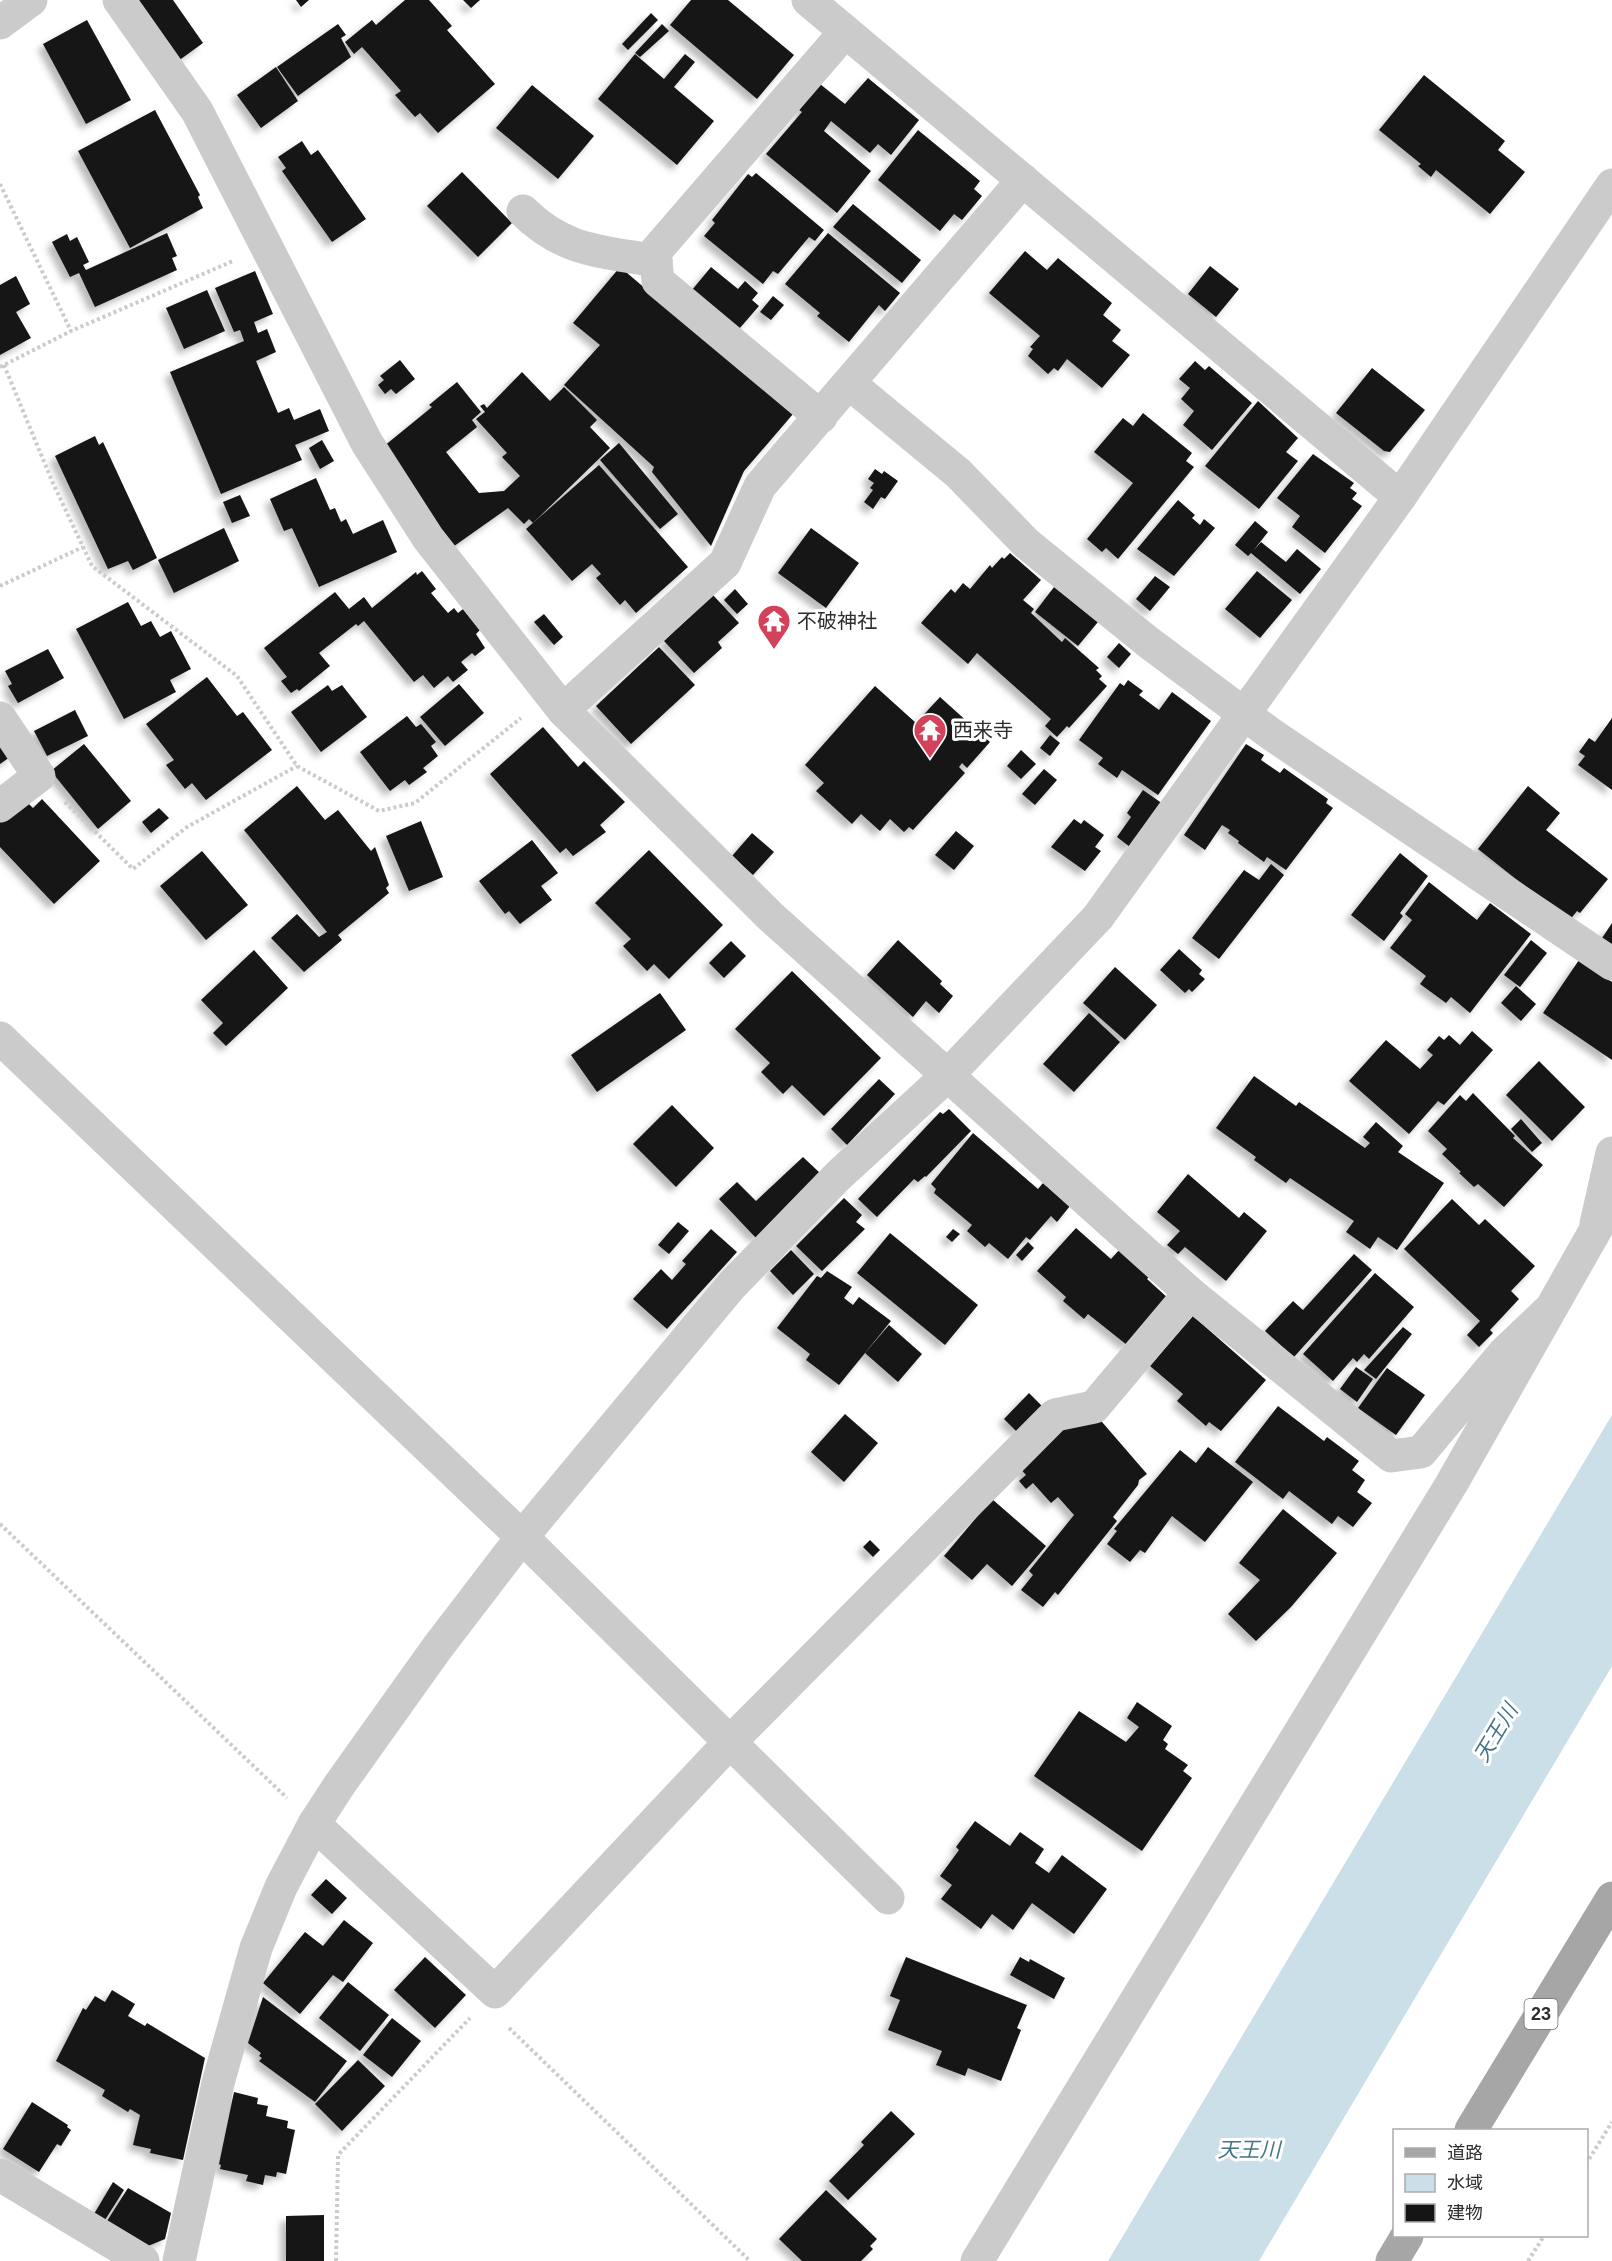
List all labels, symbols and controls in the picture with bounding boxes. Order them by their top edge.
temple icon: 不破神社 [756,603,792,650]
place label: 不破神社 [797,610,877,632]
temple icon: 西来寺 [912,712,948,759]
place label: 西来寺 [953,719,1013,741]
water label: 天王川 [1469,1698,1523,1766]
road number: 23 [1524,1999,1558,2029]
legend [1393,2129,1588,2237]
water label: 天王川 [1218,2138,1282,2161]
text: 道路 [1447,2143,1483,2163]
text: 水域 [1447,2173,1483,2193]
text: 建物 [1447,2203,1483,2223]

